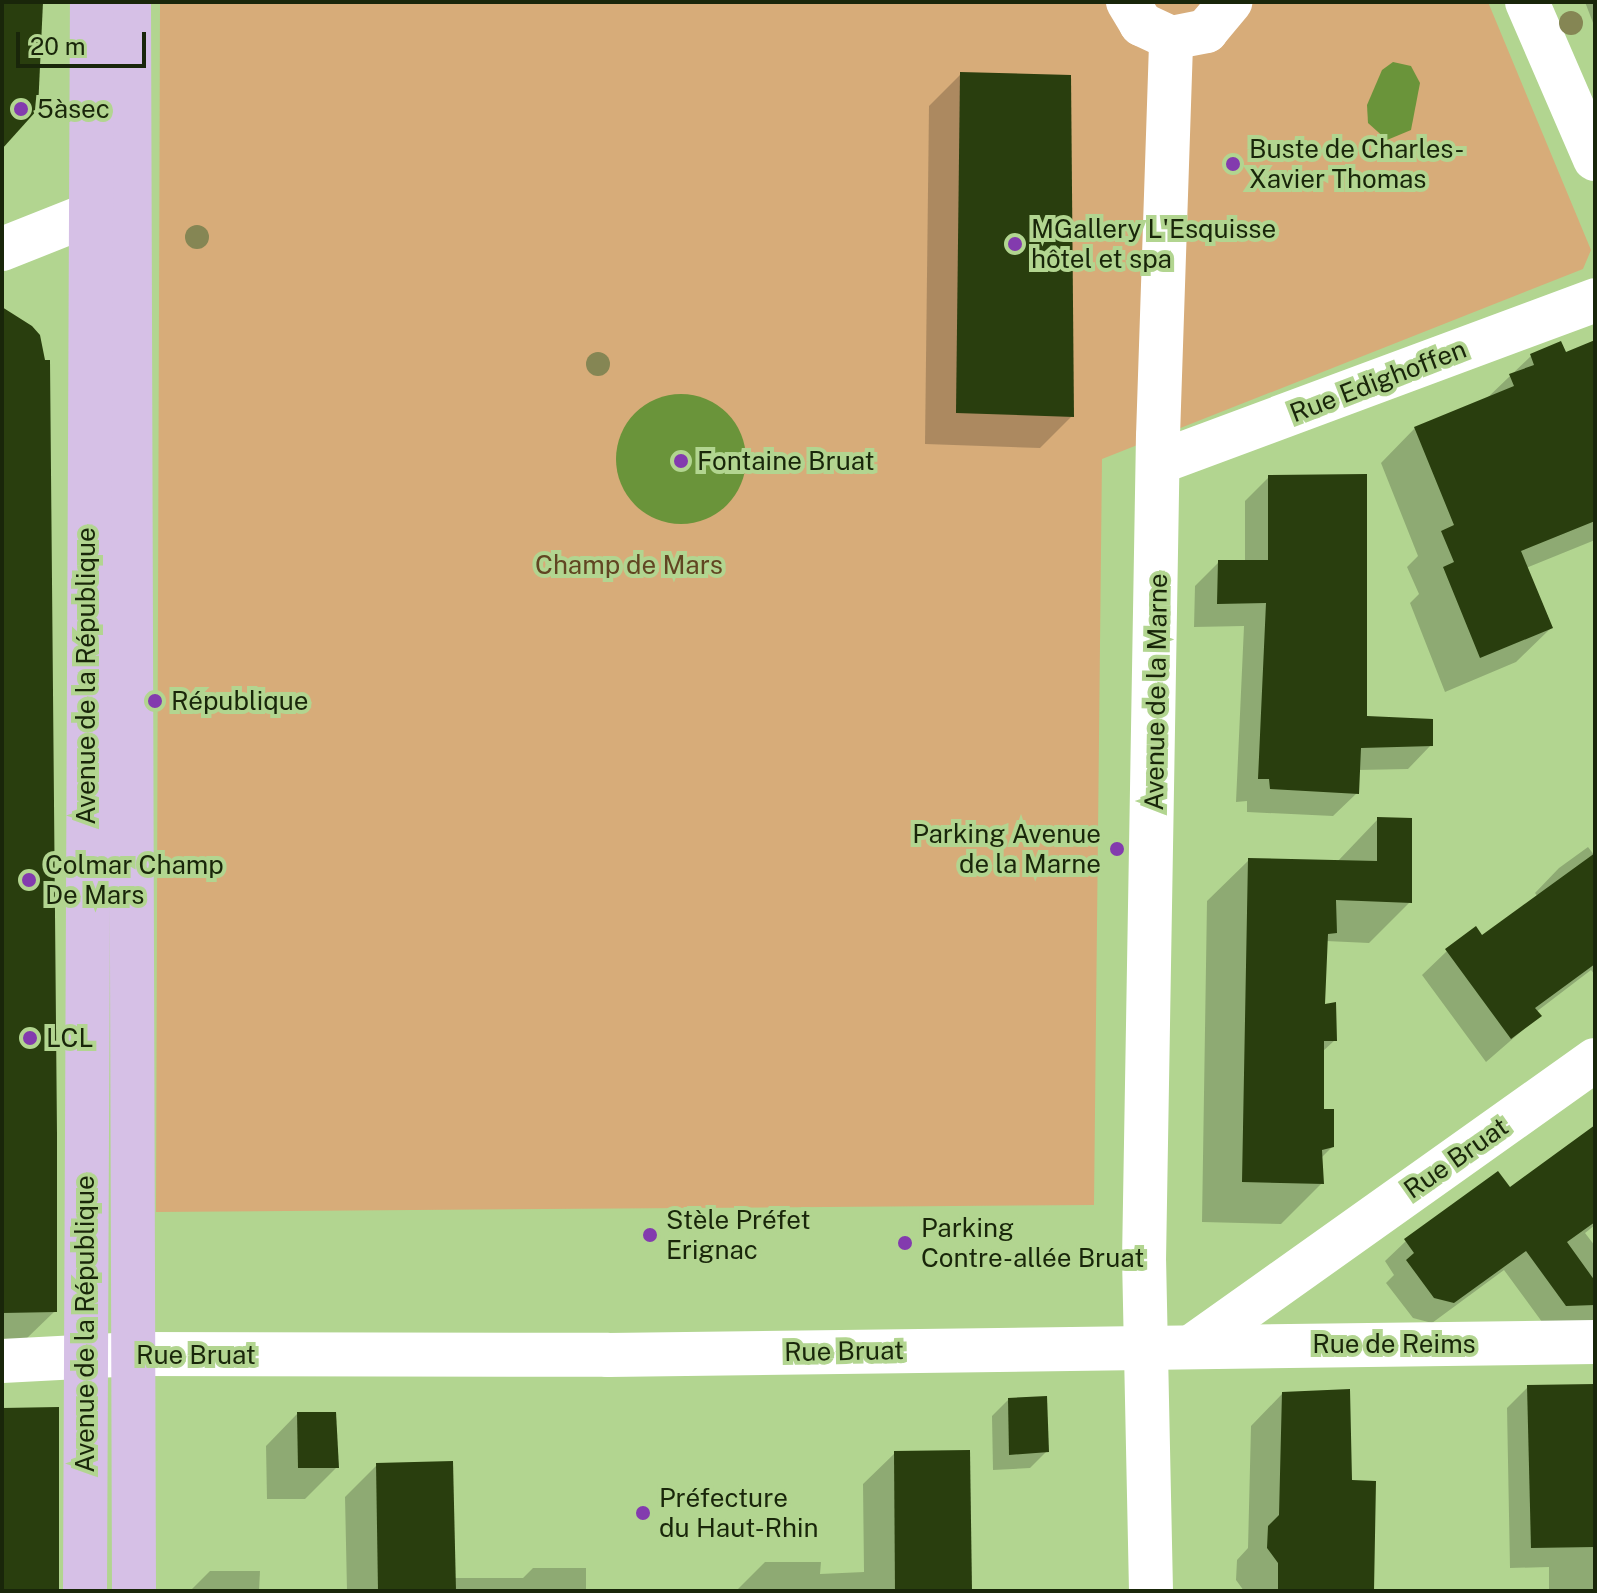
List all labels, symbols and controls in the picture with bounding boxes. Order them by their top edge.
scale bar [20,16,150,66]
text: 20 m [30,32,86,60]
place label: 5àsec [37,93,110,125]
marker: 5àsec [12,100,30,118]
place label: Buste de Charles- Xavier Thomas [1249,133,1465,194]
marker: Buste de Charles- Xavier Thomas [1224,155,1242,173]
place label: MGallery L'Esquisse hôtel et spa [1031,213,1276,274]
marker: MGallery L'Esquisse hôtel et spa [1006,235,1024,253]
street label: Rue Edighoffen [1285,333,1471,429]
place label: Fontaine Bruat [697,445,875,477]
marker: Fontaine Bruat [672,452,690,470]
street label: Avenue de la République [70,527,102,825]
park label: Champ de Mars [535,549,723,581]
street label: Avenue de la Marne [1138,573,1174,811]
place label: République [171,685,309,717]
marker: République [146,692,164,710]
place label: Parking Avenue de la Marne [912,818,1101,880]
marker: Parking Avenue de la Marne [1108,840,1126,858]
place label: Colmar Champ De Mars [45,849,224,910]
marker: Colmar Champ De Mars [20,871,38,889]
place label: LCL [46,1022,93,1054]
marker: LCL [21,1029,39,1047]
street label: Rue Bruat [1398,1111,1514,1205]
street label: Avenue de la République [69,1175,101,1473]
place label: Stèle Préfet Erignac [666,1204,811,1266]
place label: Parking Contre-allée Bruat [921,1212,1144,1274]
marker: Stèle Préfet Erignac [641,1226,659,1244]
marker: Parking Contre-allée Bruat [896,1234,914,1252]
street label: Rue de Reims [1312,1328,1476,1360]
street label: Rue Bruat [784,1334,904,1368]
street label: Rue Bruat [136,1339,256,1371]
place label: Préfecture du Haut-Rhin [659,1482,819,1544]
marker: Préfecture du Haut-Rhin [634,1504,652,1522]

